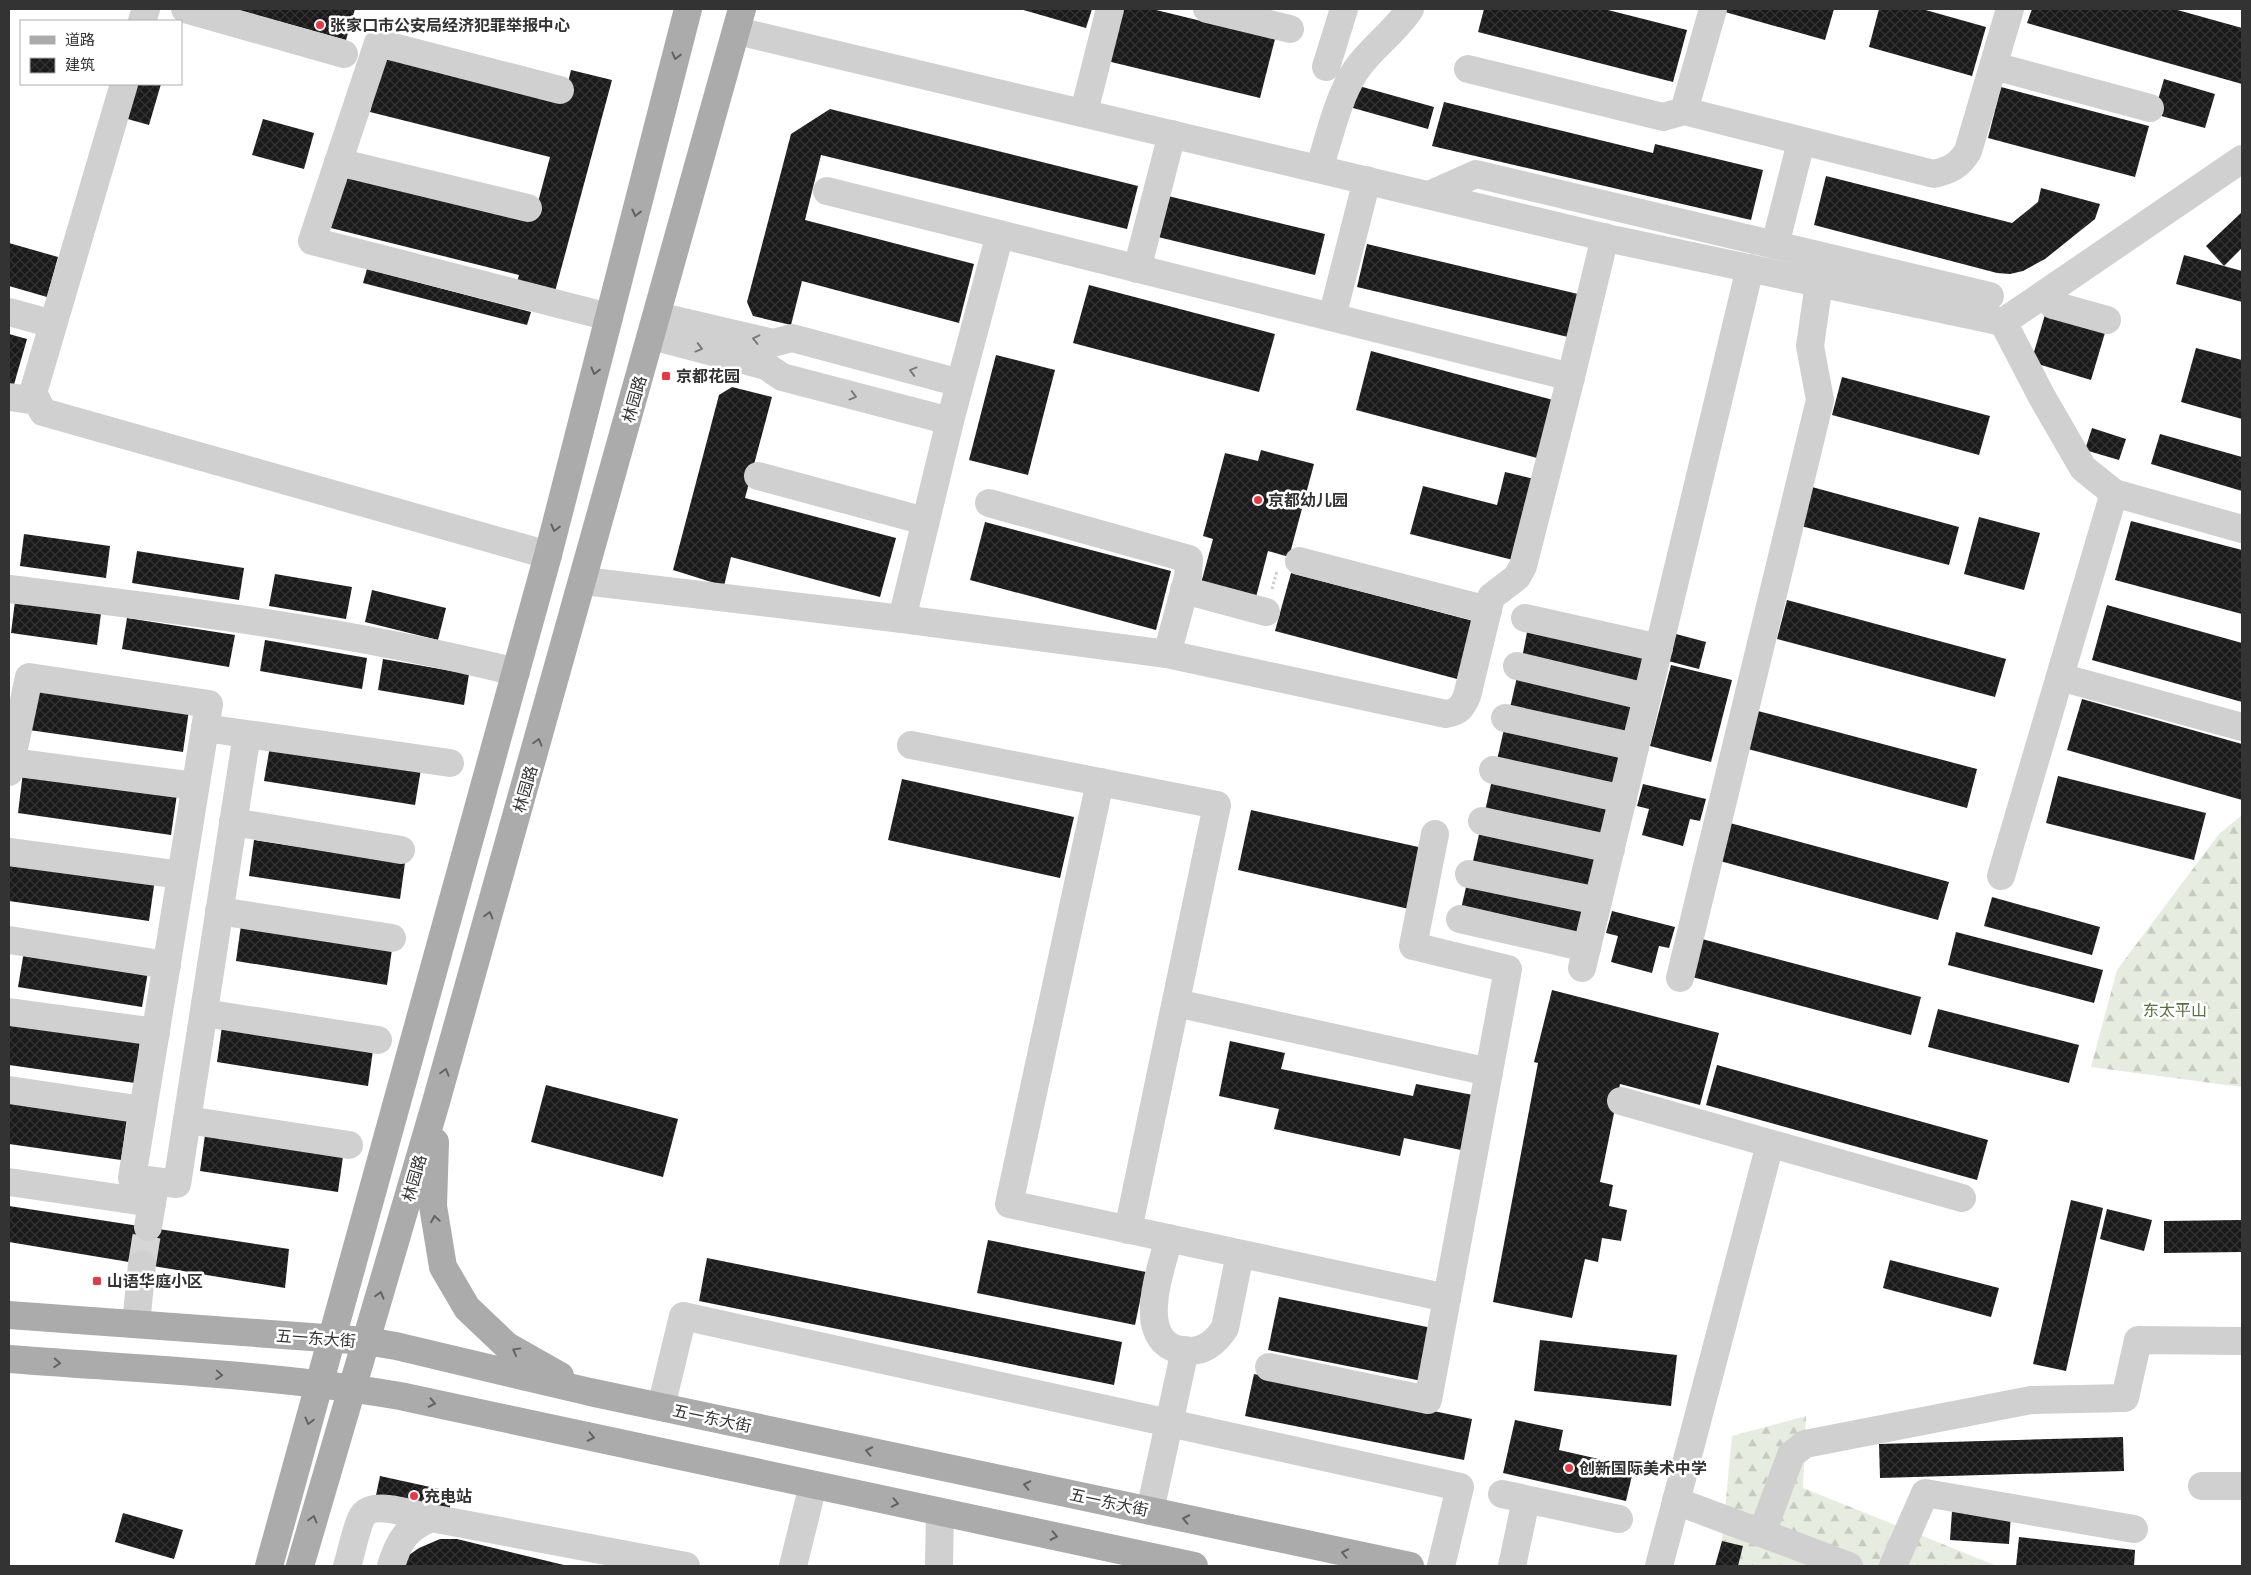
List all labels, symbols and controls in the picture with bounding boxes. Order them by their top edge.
place label: 张家口市公安局经济犯罪举报中心 [330,16,570,35]
marker: 张家口市公安局经济犯罪举报中心 [314,19,326,31]
legend [20,20,182,85]
text: 道路 [65,31,95,49]
one-way arrow [671,51,682,60]
text: 建筑 [65,56,95,74]
one-way arrow [631,209,642,218]
one-way arrow [752,334,761,345]
one-way arrow [694,342,703,353]
one-way arrow [591,366,601,374]
one-way arrow [910,366,918,376]
place label: 京都花园 [676,367,740,386]
marker: 京都花园 [660,370,672,382]
street label: 林园路 [619,373,650,425]
one-way arrow [848,390,857,401]
place label: 京都幼儿园 [1268,491,1348,510]
marker: 京都幼儿园 [1252,494,1264,506]
one-way arrow [550,524,561,533]
one-way arrow [533,738,543,747]
street label: 林园路 [510,763,541,815]
one-way arrow [484,912,494,920]
park label: 东太平山 [2143,1001,2207,1020]
one-way arrow [439,1067,450,1076]
street label: 林园路 [399,1152,430,1204]
one-way arrow [431,1214,441,1223]
place label: 山语华庭小区 [107,1272,203,1291]
marker: 山语华庭小区 [91,1275,103,1287]
one-way arrow [374,1291,384,1299]
street label: 五一东大街 [275,1326,357,1351]
one-way arrow [513,1348,522,1358]
one-way arrow [54,1357,62,1368]
one-way arrow [216,1370,224,1381]
one-way arrow [428,1397,437,1408]
street label: 五一东大街 [671,1401,753,1436]
one-way arrow [304,1416,314,1424]
one-way arrow [587,1431,596,1442]
one-way arrow [864,1446,873,1457]
place label: 创新国际美术中学 [1579,1459,1707,1478]
marker: 创新国际美术中学 [1563,1462,1575,1474]
one-way arrow [1023,1480,1032,1491]
street label: 五一东大街 [1068,1485,1150,1520]
place label: 充电站 [424,1487,472,1506]
marker: 充电站 [408,1490,420,1502]
one-way arrow [891,1497,900,1507]
one-way arrow [1182,1514,1191,1525]
one-way arrow [308,1516,318,1524]
one-way arrow [1050,1531,1059,1541]
one-way arrow [1341,1548,1350,1558]

